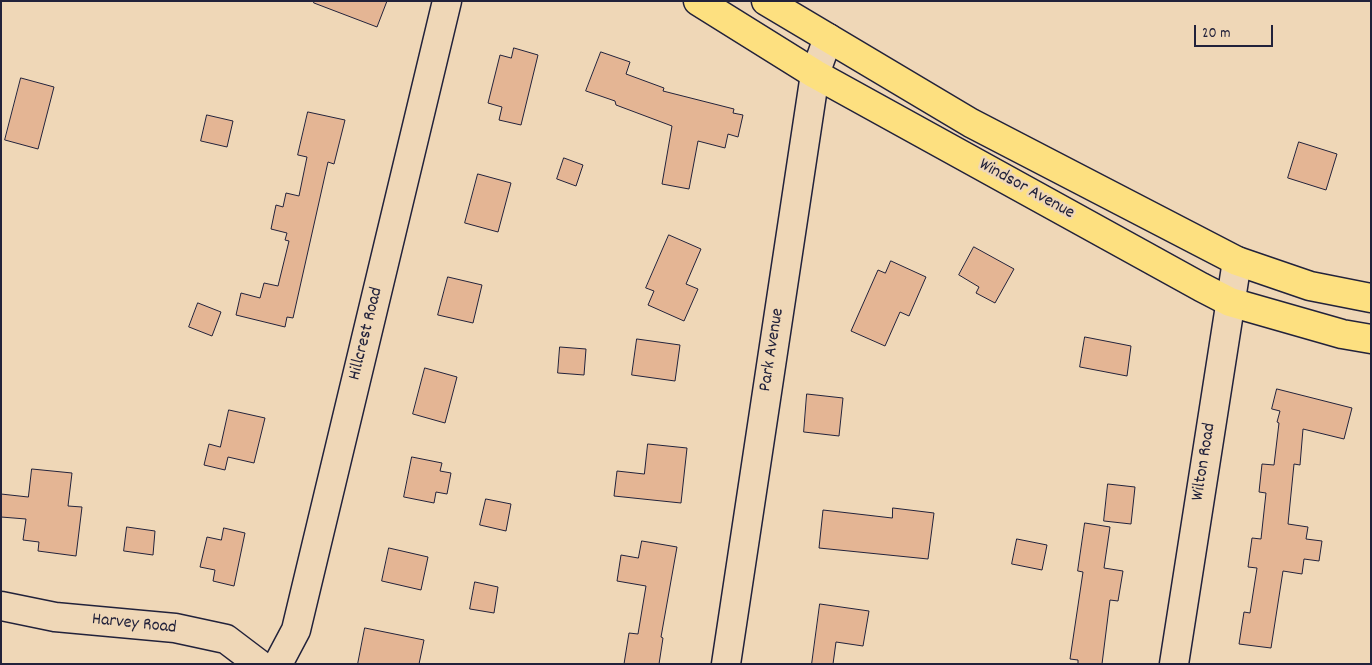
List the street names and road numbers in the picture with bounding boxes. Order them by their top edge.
street label: Windsor Avenue [974,155,1078,225]
street label: Hillcrest Road [345,285,389,383]
street label: Park Avenue [756,307,790,393]
street label: Wilton Road [1188,421,1222,503]
street label: Harvey Road [91,610,177,640]

